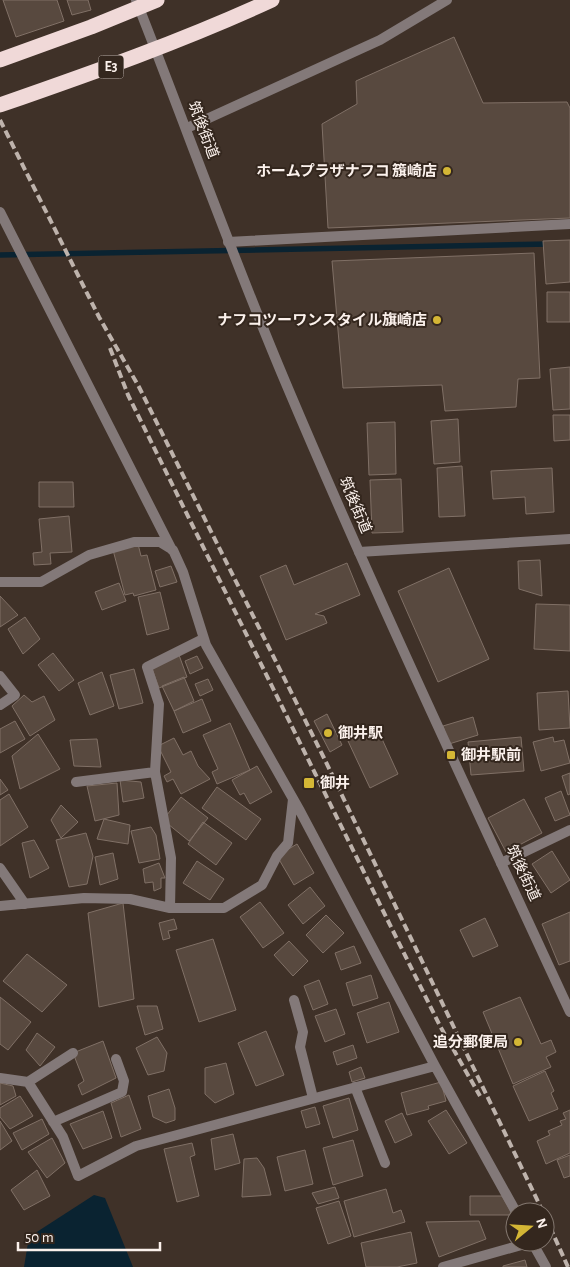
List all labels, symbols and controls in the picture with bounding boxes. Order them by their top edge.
road number: E3 [98,56,124,78]
street label: 筑後街道 [185,99,222,161]
place label: ホームプラザナフコ 籏崎店 [256,162,437,179]
marker: ホームプラザナフコ 籏崎店 [441,165,453,177]
place label: ナフコツーワンスタイル旗崎店 [217,311,427,328]
marker: ナフコツーワンスタイル旗崎店 [431,314,443,326]
street label: 筑後街道 [336,474,375,536]
place label: 御井駅 [338,724,383,741]
marker: 御井駅 [322,727,334,739]
place label: 御井駅前 [461,746,521,763]
marker: 御井駅前 [445,749,457,761]
place label: 御井 [320,774,350,791]
marker: 御井 [302,776,316,790]
street label: 筑後街道 [504,842,543,903]
place label: 追分郵便局 [433,1034,508,1050]
marker: 追分郵便局 [512,1036,524,1048]
north arrow [505,1202,555,1252]
text: N [533,1216,550,1230]
scale bar [18,1220,160,1252]
text: 50 m [25,1230,54,1245]

